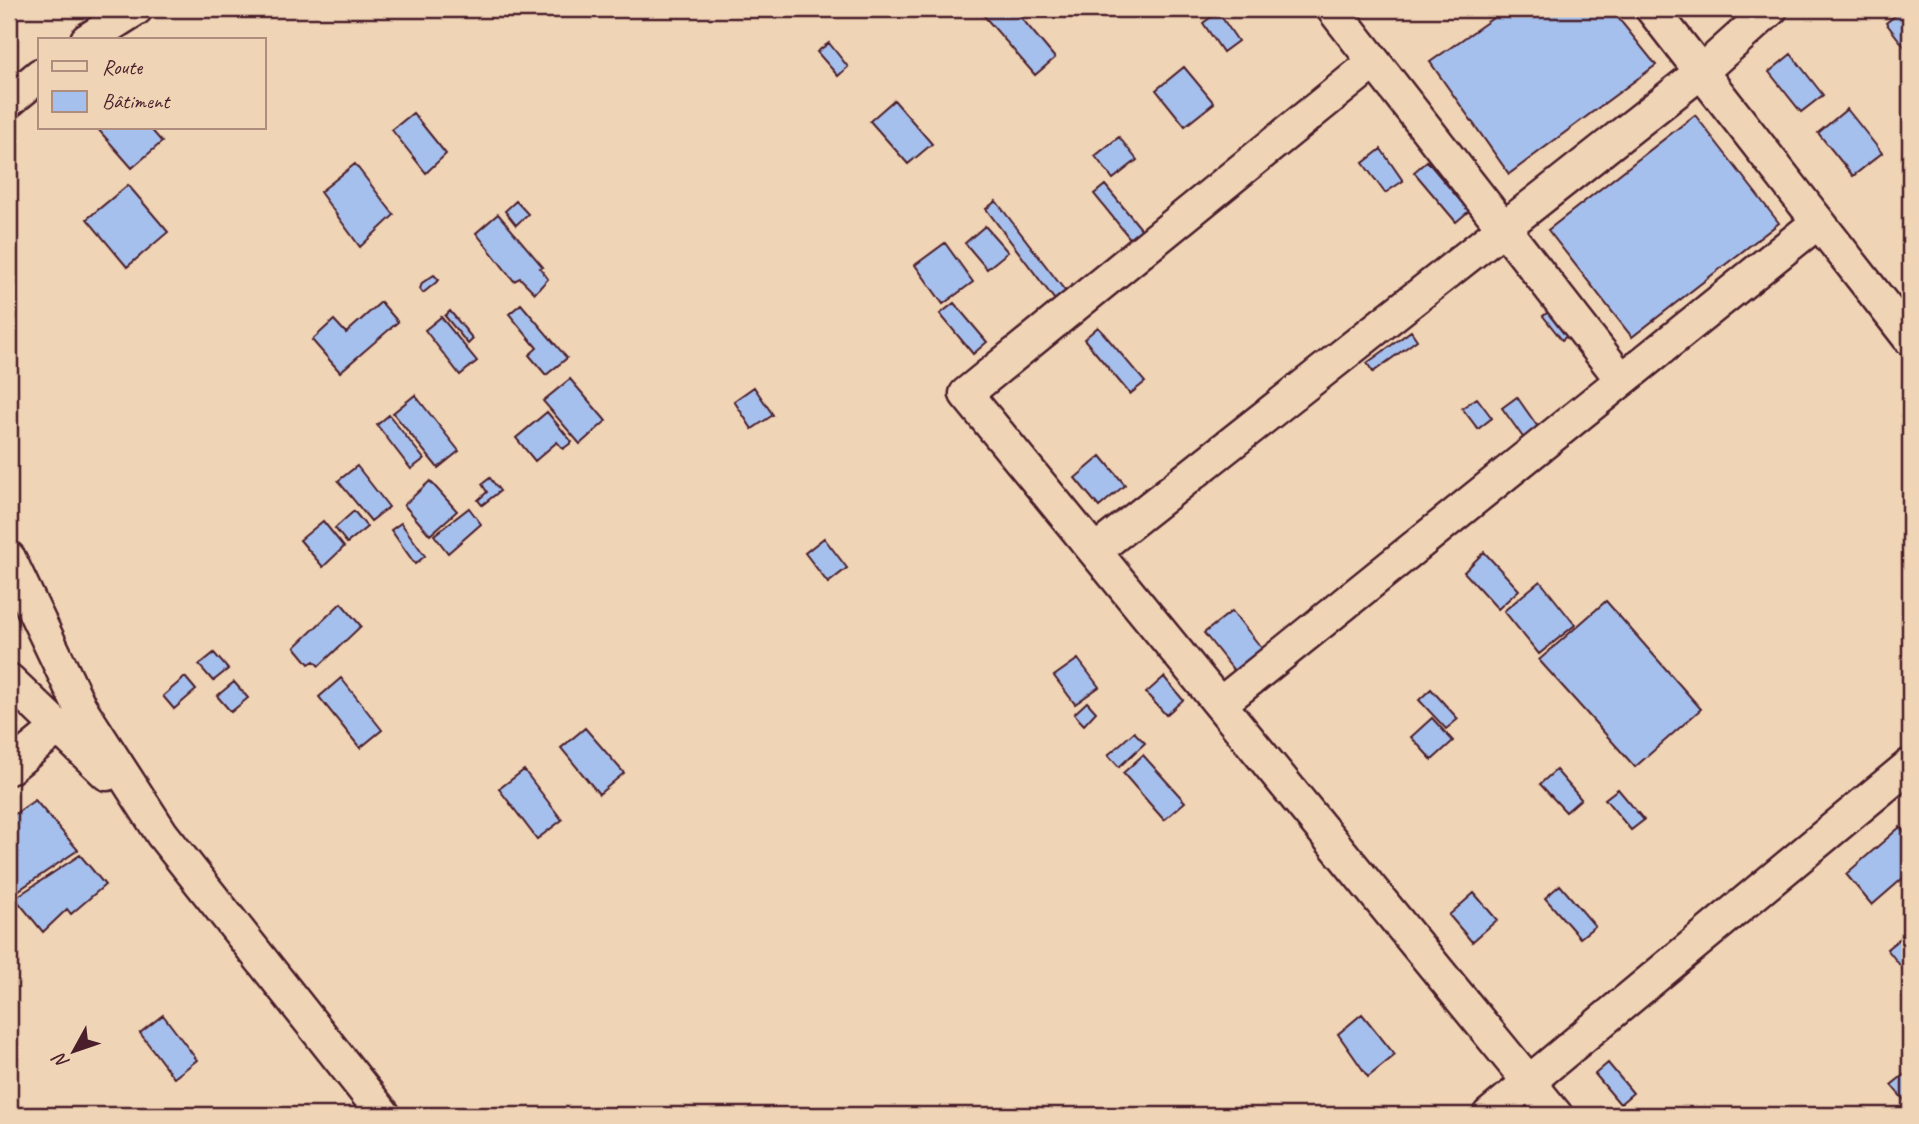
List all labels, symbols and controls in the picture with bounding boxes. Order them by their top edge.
legend [38,38,266,130]
text: Route [102,54,143,80]
text: Bâtiment [102,88,171,114]
north arrow [38,1016,108,1086]
text: N [47,1047,75,1074]

